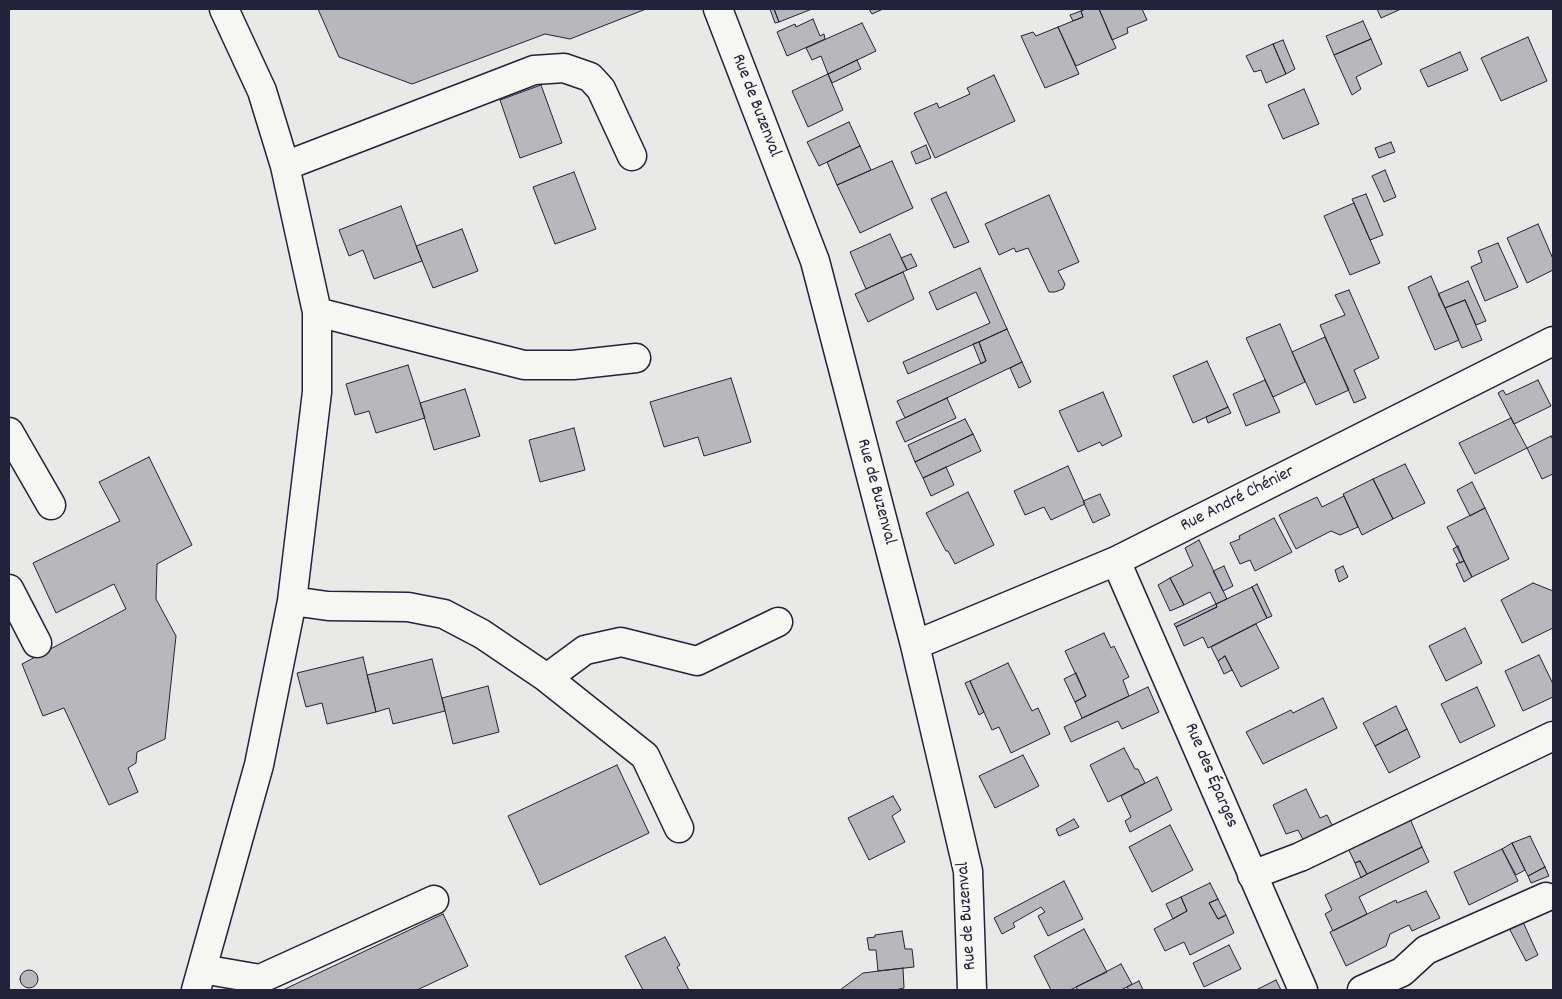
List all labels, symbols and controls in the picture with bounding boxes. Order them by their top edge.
street label: Rue de Buzenval [725,51,785,161]
street label: Rue de Buzenval [851,437,899,547]
street label: Rue André Chénier [1177,462,1299,538]
street label: Rue des Éparges [1178,720,1242,832]
street label: Rue de Buzenval [953,861,983,971]

